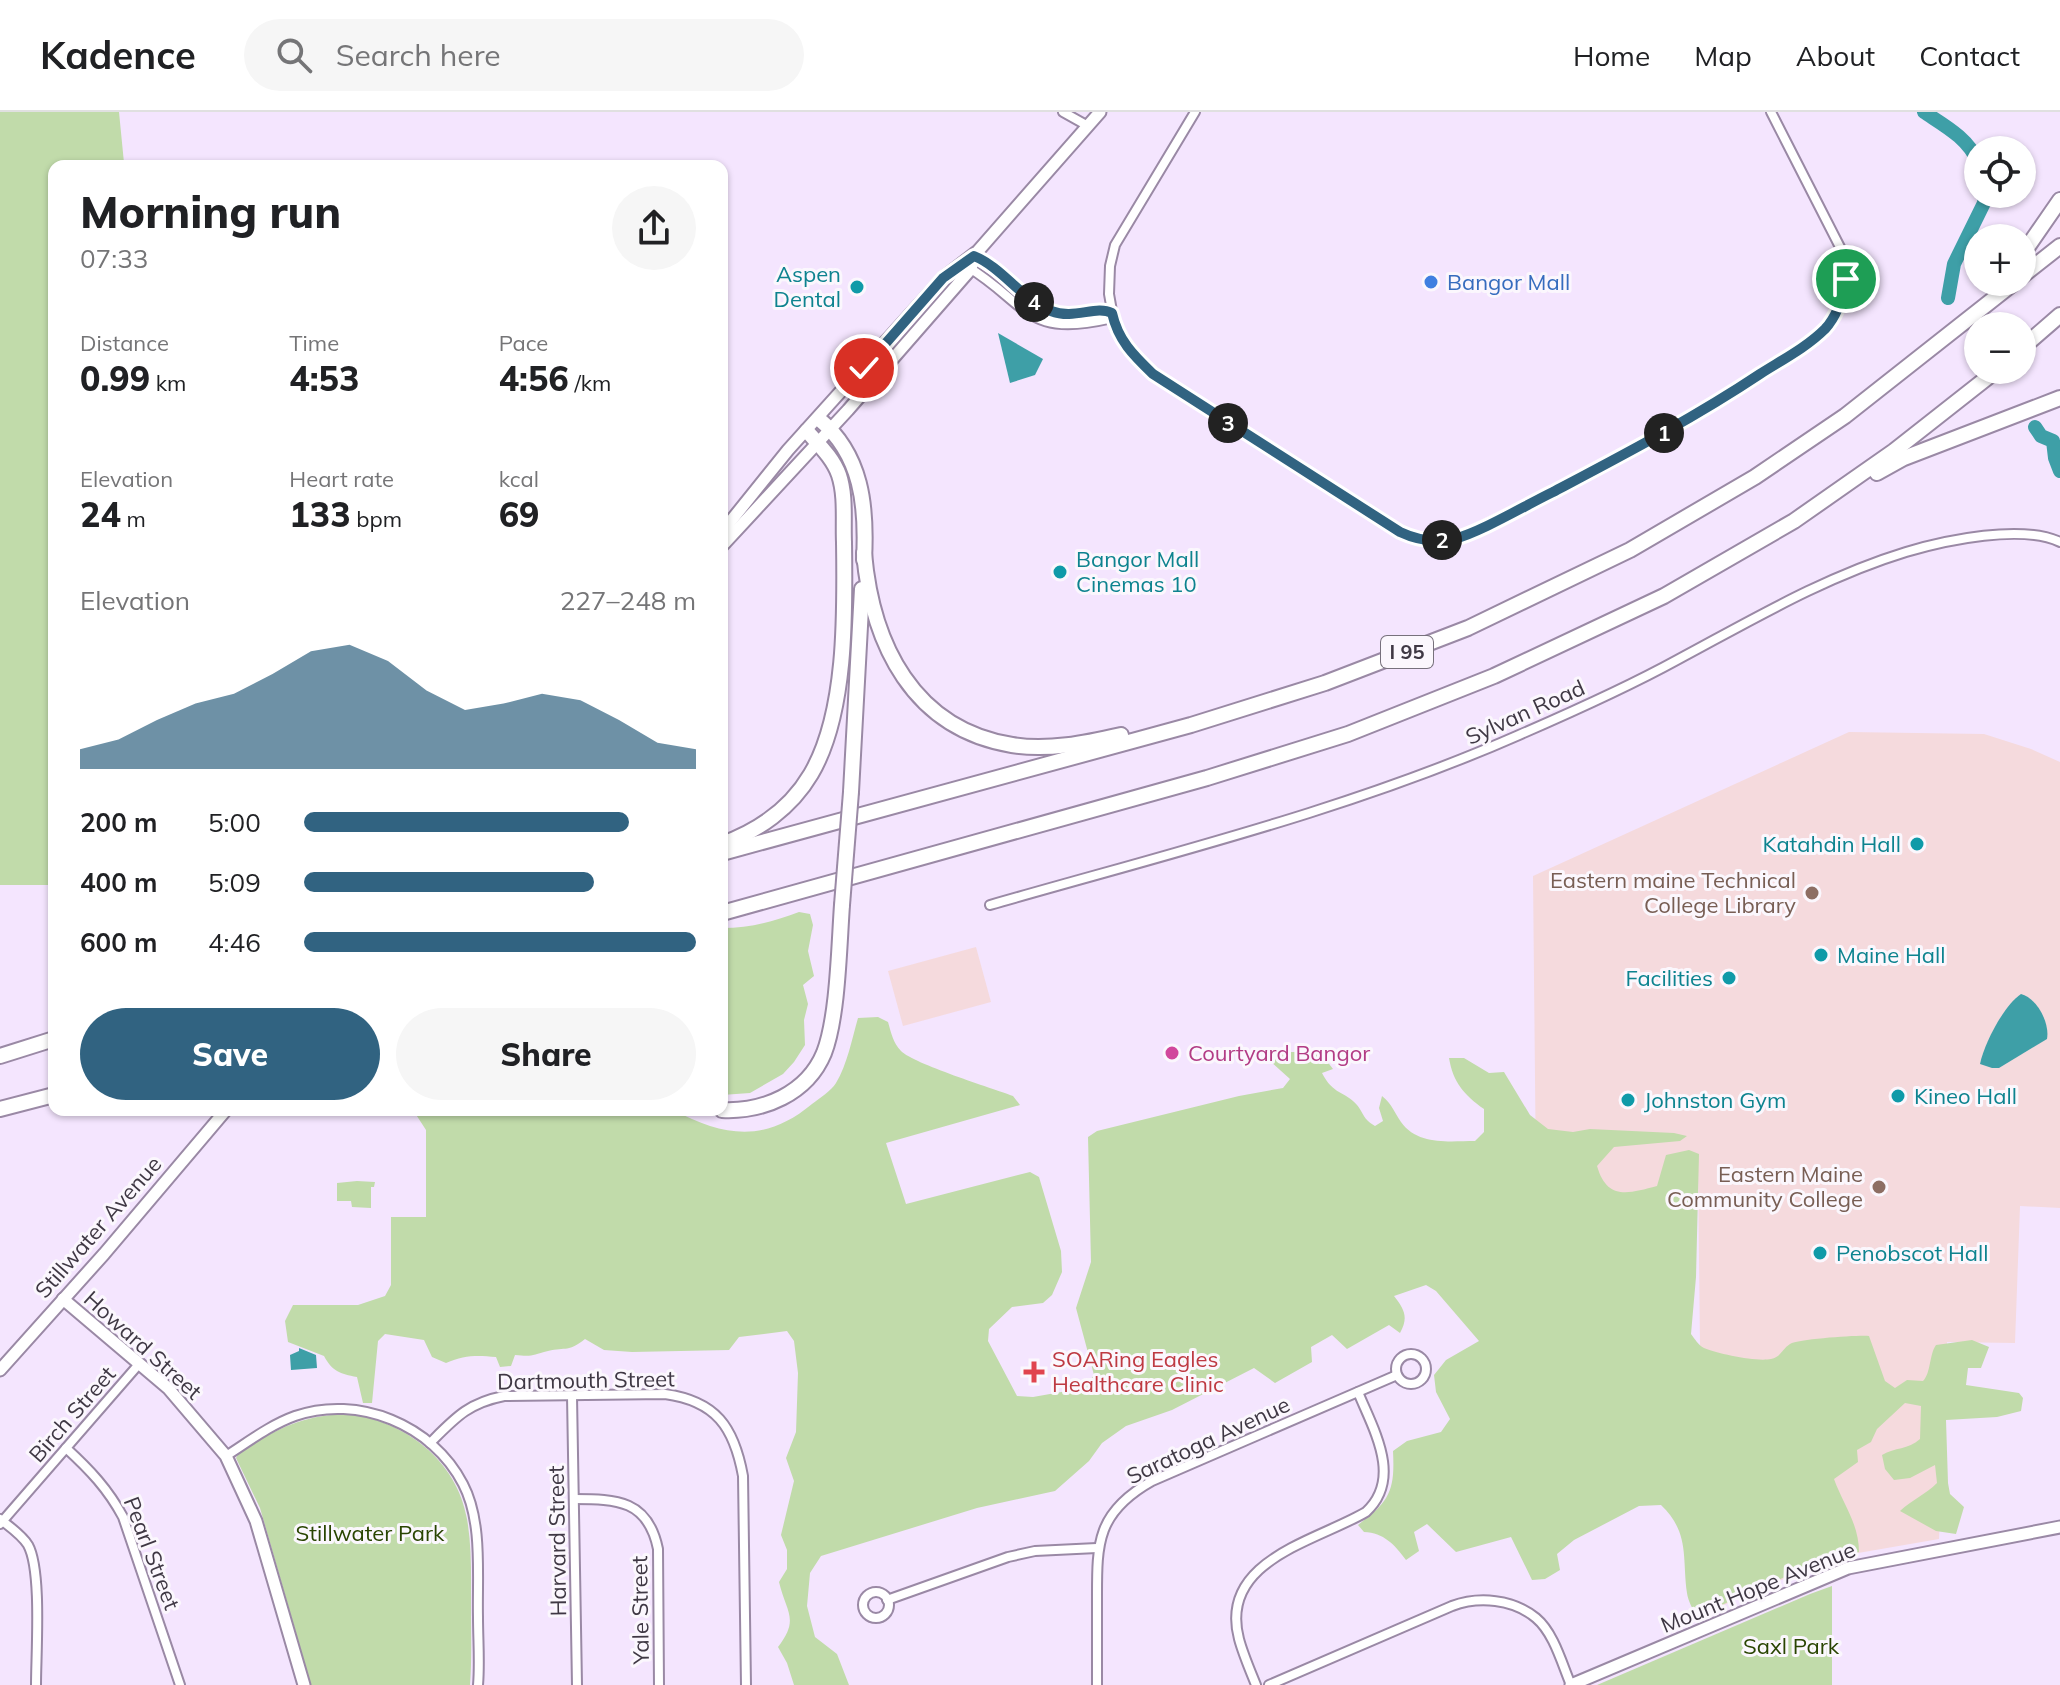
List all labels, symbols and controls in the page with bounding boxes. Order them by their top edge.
search box [244,19,804,91]
text: Kadence [40,31,196,79]
icon: search [272,33,316,77]
text: Search here [336,36,501,74]
text: Home [1573,38,1650,73]
text: Map [1694,38,1752,73]
text: About [1796,38,1875,73]
text: Contact [1919,38,2020,73]
map controls [1964,136,2036,384]
button: locate [1964,136,2036,208]
text: Morning run [80,184,341,239]
button: share [612,186,696,270]
button: + [1964,224,2036,296]
text: 07:33 [80,242,148,275]
pin [1812,245,1880,313]
icon: arrive [1824,257,1868,301]
place label: Aspen Dental [774,260,841,313]
place label: Bangor Mall [1447,268,1570,296]
marker: Bangor Mall [1422,273,1440,291]
marker: Aspen Dental [848,278,866,296]
pin: 4 [1014,282,1054,322]
text: 4 [1027,288,1041,316]
button: − [1964,312,2036,384]
text: Distance [80,329,169,357]
text: Time [289,329,339,357]
text: Pace [499,329,548,357]
pin [830,334,898,402]
icon: check [842,346,886,390]
text: 0.99 [80,357,150,400]
text: 4:53 [289,357,359,400]
text: 4:56 [499,357,569,400]
text: km [150,369,186,397]
text: /km [569,369,611,397]
pin: 3 [1208,403,1248,443]
text: 3 [1221,409,1235,437]
pin: 1 [1644,413,1684,453]
text: 1 [1657,419,1671,447]
text: Elevation [80,465,173,493]
text: Heart rate [289,465,394,493]
text: kcal [499,465,539,493]
text: 24 [80,493,121,536]
text: 133 [289,493,351,536]
text: 69 [499,493,539,536]
text: m [121,505,146,533]
text: bpm [351,505,402,533]
pin: 2 [1422,520,1462,560]
text: 2 [1435,526,1449,554]
place label: Bangor Mall Cinemas 10 [1076,545,1199,598]
marker: Bangor Mall Cinemas 10 [1051,563,1069,581]
text: Elevation [80,584,190,617]
text: 227–248 m [560,584,696,617]
road number: I 95 [1381,636,1433,668]
street label: Sylvan Road [1461,673,1589,751]
text: 200 m [80,806,157,839]
text: 5:00 [208,806,261,839]
place label: Katahdin Hall [1762,830,1901,858]
marker: Katahdin Hall [1908,835,1926,853]
text: 400 m [80,866,157,899]
text: 5:09 [208,866,261,899]
place label: Eastern maine Technical College Library [1550,866,1796,919]
marker: Eastern maine Technical College Library [1803,884,1821,902]
text: 600 m [80,926,157,959]
text: 4:46 [208,926,261,959]
place label: Maine Hall [1837,941,1945,969]
marker: Maine Hall [1812,946,1830,964]
place label: Facilities [1625,964,1713,992]
marker: Facilities [1720,969,1738,987]
button: Save [80,1008,380,1100]
button: Share [396,1008,696,1100]
place label: Courtyard Bangor [1188,1039,1370,1067]
marker: Courtyard Bangor [1163,1044,1181,1062]
place label: Kineo Hall [1914,1082,2017,1110]
place label: Johnston Gym [1644,1086,1786,1114]
marker: Kineo Hall [1889,1087,1907,1105]
marker: Johnston Gym [1619,1091,1637,1109]
street label: Stillwater Avenue [29,1150,167,1304]
place label: Eastern Maine Community College [1667,1160,1863,1213]
marker: Eastern Maine Community College [1870,1178,1888,1196]
place label: Penobscot Hall [1836,1239,1988,1267]
marker: Penobscot Hall [1811,1244,1829,1262]
street label: Howard Street [78,1285,208,1405]
place label: SOARing Eagles Healthcare Clinic [1052,1345,1224,1398]
street label: Birch Street [23,1360,122,1468]
marker: SOARing Eagles Healthcare Clinic [1023,1361,1045,1383]
street label: Dartmouth Street [497,1364,675,1396]
street label: Saratoga Avenue [1122,1390,1294,1490]
street label: Harvard Street [542,1465,572,1617]
street label: Pearl Street [118,1493,186,1614]
park label: Stillwater Park [296,1519,445,1547]
street label: Mount Hope Avenue [1657,1535,1859,1639]
street label: Yale Street [625,1555,655,1666]
park label: Saxl Park [1743,1632,1840,1660]

